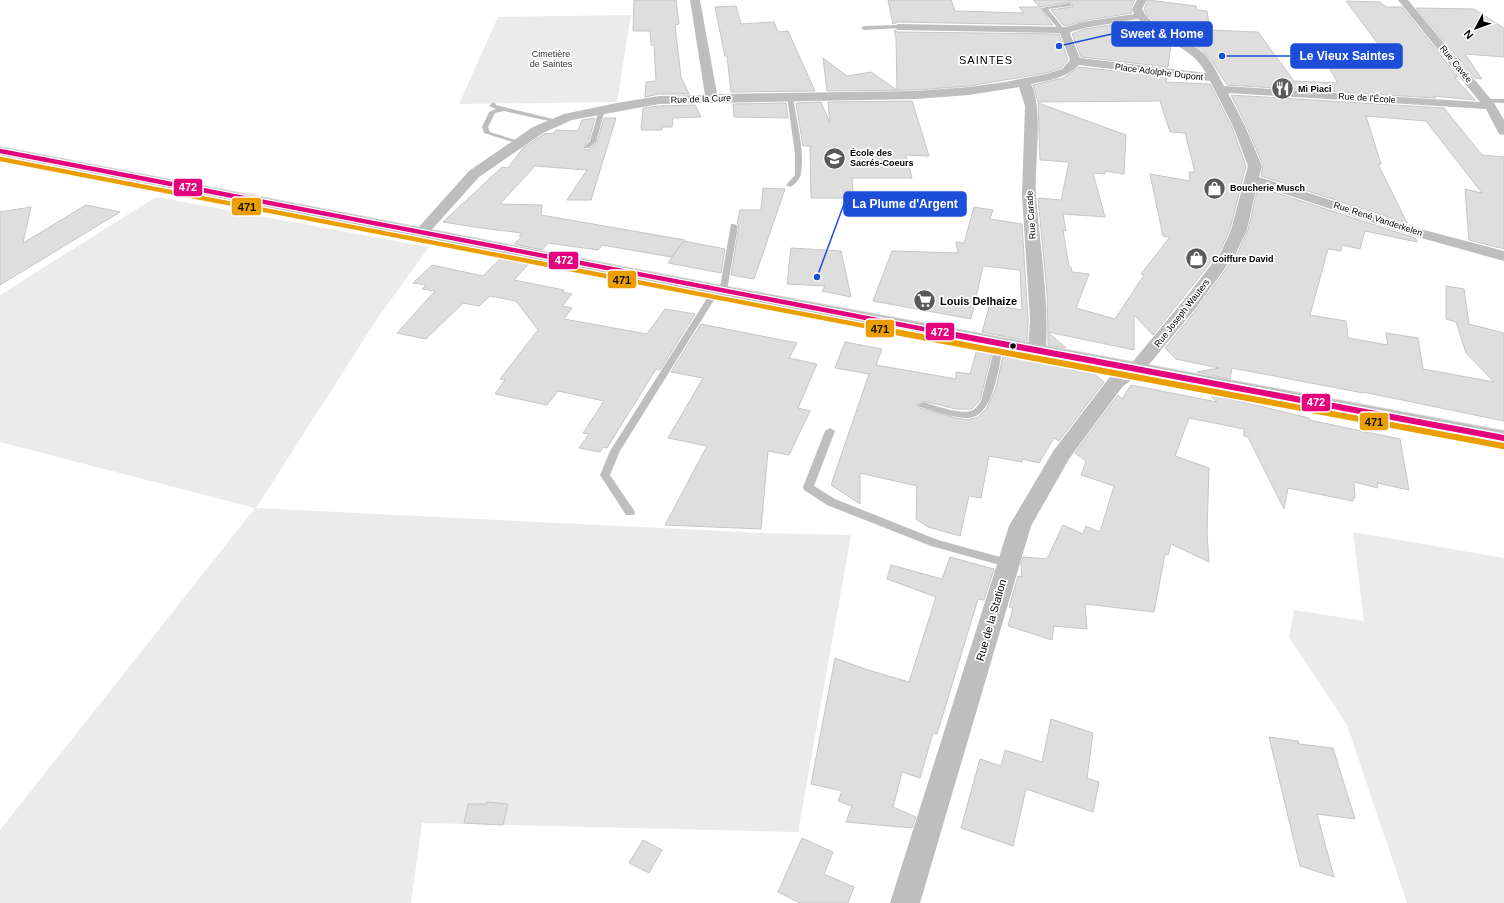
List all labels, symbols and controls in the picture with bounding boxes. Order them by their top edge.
north arrow [1456,8,1496,48]
callout: Sweet & Home [1112,22,1212,46]
text: Sweet & Home [1120,27,1204,41]
text: N [1461,28,1476,41]
street label: Rue Cavée [1438,43,1474,85]
callout: Le Vieux Saintes [1291,44,1402,68]
park label: Cimetière de Saintes [530,49,573,69]
text: Le Vieux Saintes [1299,49,1395,63]
district label: SAINTES [959,54,1013,66]
street label: Place Adolphe Dupont [1114,62,1204,82]
restaurant icon: Mi Piaci [1269,76,1295,102]
place label: Mi Piaci [1298,84,1332,94]
street label: Rue de l'École [1338,91,1396,105]
street label: Rue de la Cure [671,93,731,105]
school or university icon: École des Sacrés-Coeurs [821,145,847,171]
place label: École des Sacrés-Coeurs [850,148,914,168]
shop icon: Boucherie Musch [1201,175,1227,201]
line badge: 472 [173,178,203,197]
text: 472 [179,181,197,193]
place label: Boucherie Musch [1230,183,1305,193]
street label: Rue Carade [1024,190,1038,240]
callout: La Plume d'Argent [844,192,966,216]
line badge: 471 [231,197,262,216]
text: La Plume d'Argent [852,197,958,211]
street label: Rue René Vanderkelen [1332,200,1424,238]
text: 471 [238,201,256,213]
shop icon: Coiffure David [1183,246,1209,272]
line badge: 472 [548,251,579,270]
text: 472 [555,254,573,266]
place label: Coiffure David [1212,254,1274,264]
line badge: 471 [607,270,637,289]
text: 471 [613,274,631,286]
street label: Rue Joseph Wauters [1152,277,1212,349]
supermarket icon: Louis Delhaize [912,288,938,314]
place label: Louis Delhaize [940,295,1017,307]
line badge: 471 [865,319,895,338]
line badge: 472 [925,322,955,341]
text: 471 [871,323,889,335]
text: 472 [931,326,949,338]
unlabelled marker [1008,341,1018,351]
line badge: 472 [1301,393,1331,412]
text: 472 [1307,396,1325,408]
line badge: 471 [1359,412,1389,431]
text: 471 [1365,416,1383,428]
street label: Rue de la Station [974,578,1008,662]

